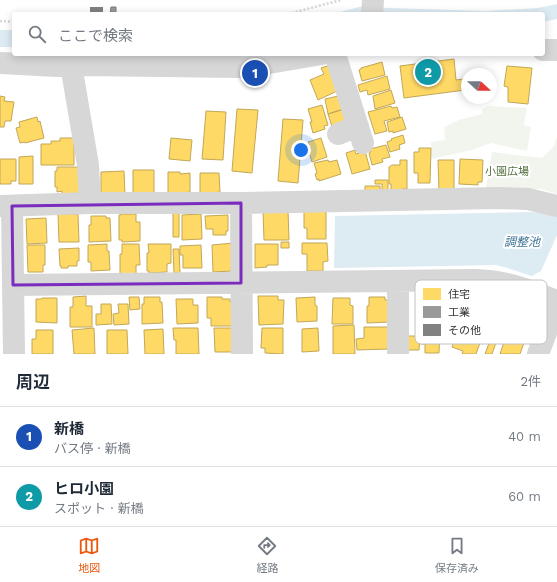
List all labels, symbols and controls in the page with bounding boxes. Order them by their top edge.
search box [12,12,545,56]
icon: search [26,23,48,45]
text: ここで検索 [58,27,133,45]
pin: 2 [415,57,441,87]
pin: 1 [242,58,268,88]
north arrow [461,68,497,104]
your location [291,140,311,160]
park label: 小園広場 [485,165,529,178]
water label: 調整池 [504,235,541,249]
legend [415,280,547,344]
text: 住宅 [448,288,470,301]
text: 工業 [448,306,470,319]
text: その他 [448,324,481,337]
text: 周辺 [16,372,50,392]
text: 2件 [520,374,541,389]
text: 新橋 [54,420,84,438]
text: 1 [26,429,32,444]
text: 40 m [508,429,541,444]
text: バス停 · 新橋 [54,441,131,456]
text: ヒロ小園 [54,480,114,498]
text: 2 [25,489,33,504]
text: 60 m [508,489,541,504]
text: スポット · 新橋 [54,501,144,516]
tab: 地図 [78,535,100,575]
tab: 経路 [256,535,278,575]
tab: 保存済み [435,535,479,575]

